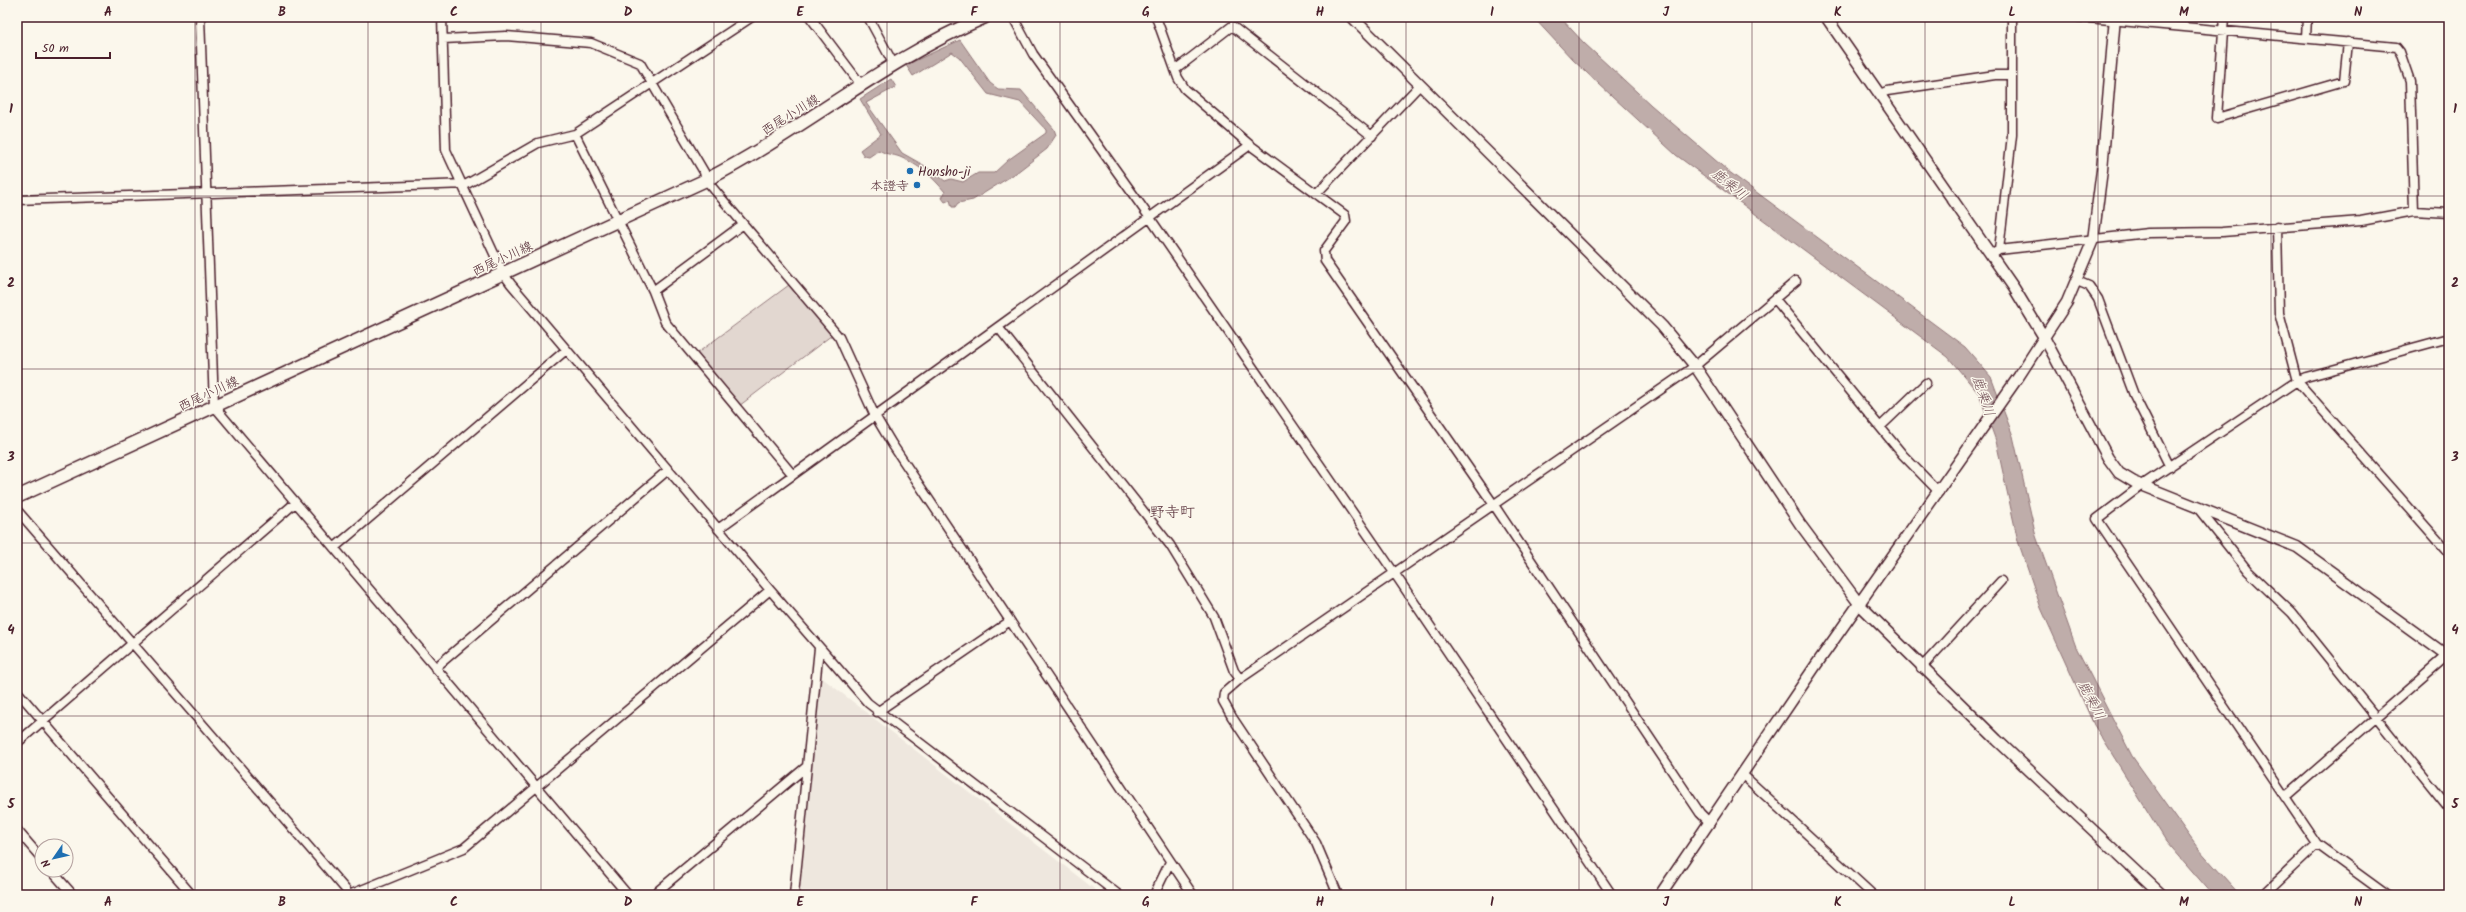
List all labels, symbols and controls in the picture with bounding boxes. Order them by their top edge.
text: A [104,2,112,23]
text: B [278,2,286,23]
text: C [450,2,458,23]
text: D [624,2,633,23]
text: E [796,2,804,23]
text: F [970,2,978,23]
text: G [1142,2,1150,23]
text: H [1316,2,1325,23]
text: I [1490,2,1494,23]
text: J [1663,2,1670,23]
text: K [1834,2,1842,23]
text: L [2008,2,2016,23]
text: M [2179,2,2189,23]
text: N [2354,2,2363,23]
scale bar [36,34,110,60]
text: 50 m [42,39,69,58]
street label: 西尾小川線 [758,89,825,141]
text: 1 [9,99,13,120]
text: 1 [2453,99,2457,120]
place label: Honsho-ji [918,162,971,183]
water label: 鹿乗川 [1706,163,1753,207]
marker: Honsho-ji [905,166,915,176]
place label: 本證寺 [870,176,909,197]
marker: 本證寺 [912,180,922,190]
street label: 西尾小川線 [469,236,537,283]
text: 2 [7,273,15,294]
text: 2 [2451,273,2459,294]
street label: 西尾小川線 [175,371,243,418]
water label: 鹿乗川 [1966,373,2000,420]
text: 3 [6,447,15,468]
text: 3 [2450,447,2459,468]
district label: 野寺町 [1149,501,1195,525]
text: 4 [7,620,15,641]
text: 4 [2451,620,2459,641]
water label: 鹿乗川 [2072,677,2110,724]
text: 5 [7,794,16,815]
text: 5 [2451,794,2460,815]
north arrow [34,838,74,878]
text: N [37,855,56,871]
text: A [104,892,112,912]
text: B [278,892,286,912]
text: C [450,892,458,912]
text: D [624,892,633,912]
text: E [796,892,804,912]
text: F [970,892,978,912]
text: G [1142,892,1150,912]
text: H [1316,892,1325,912]
text: I [1490,892,1494,912]
text: J [1663,892,1670,912]
text: K [1834,892,1842,912]
text: L [2008,892,2016,912]
text: M [2179,892,2189,912]
text: N [2354,892,2363,912]

